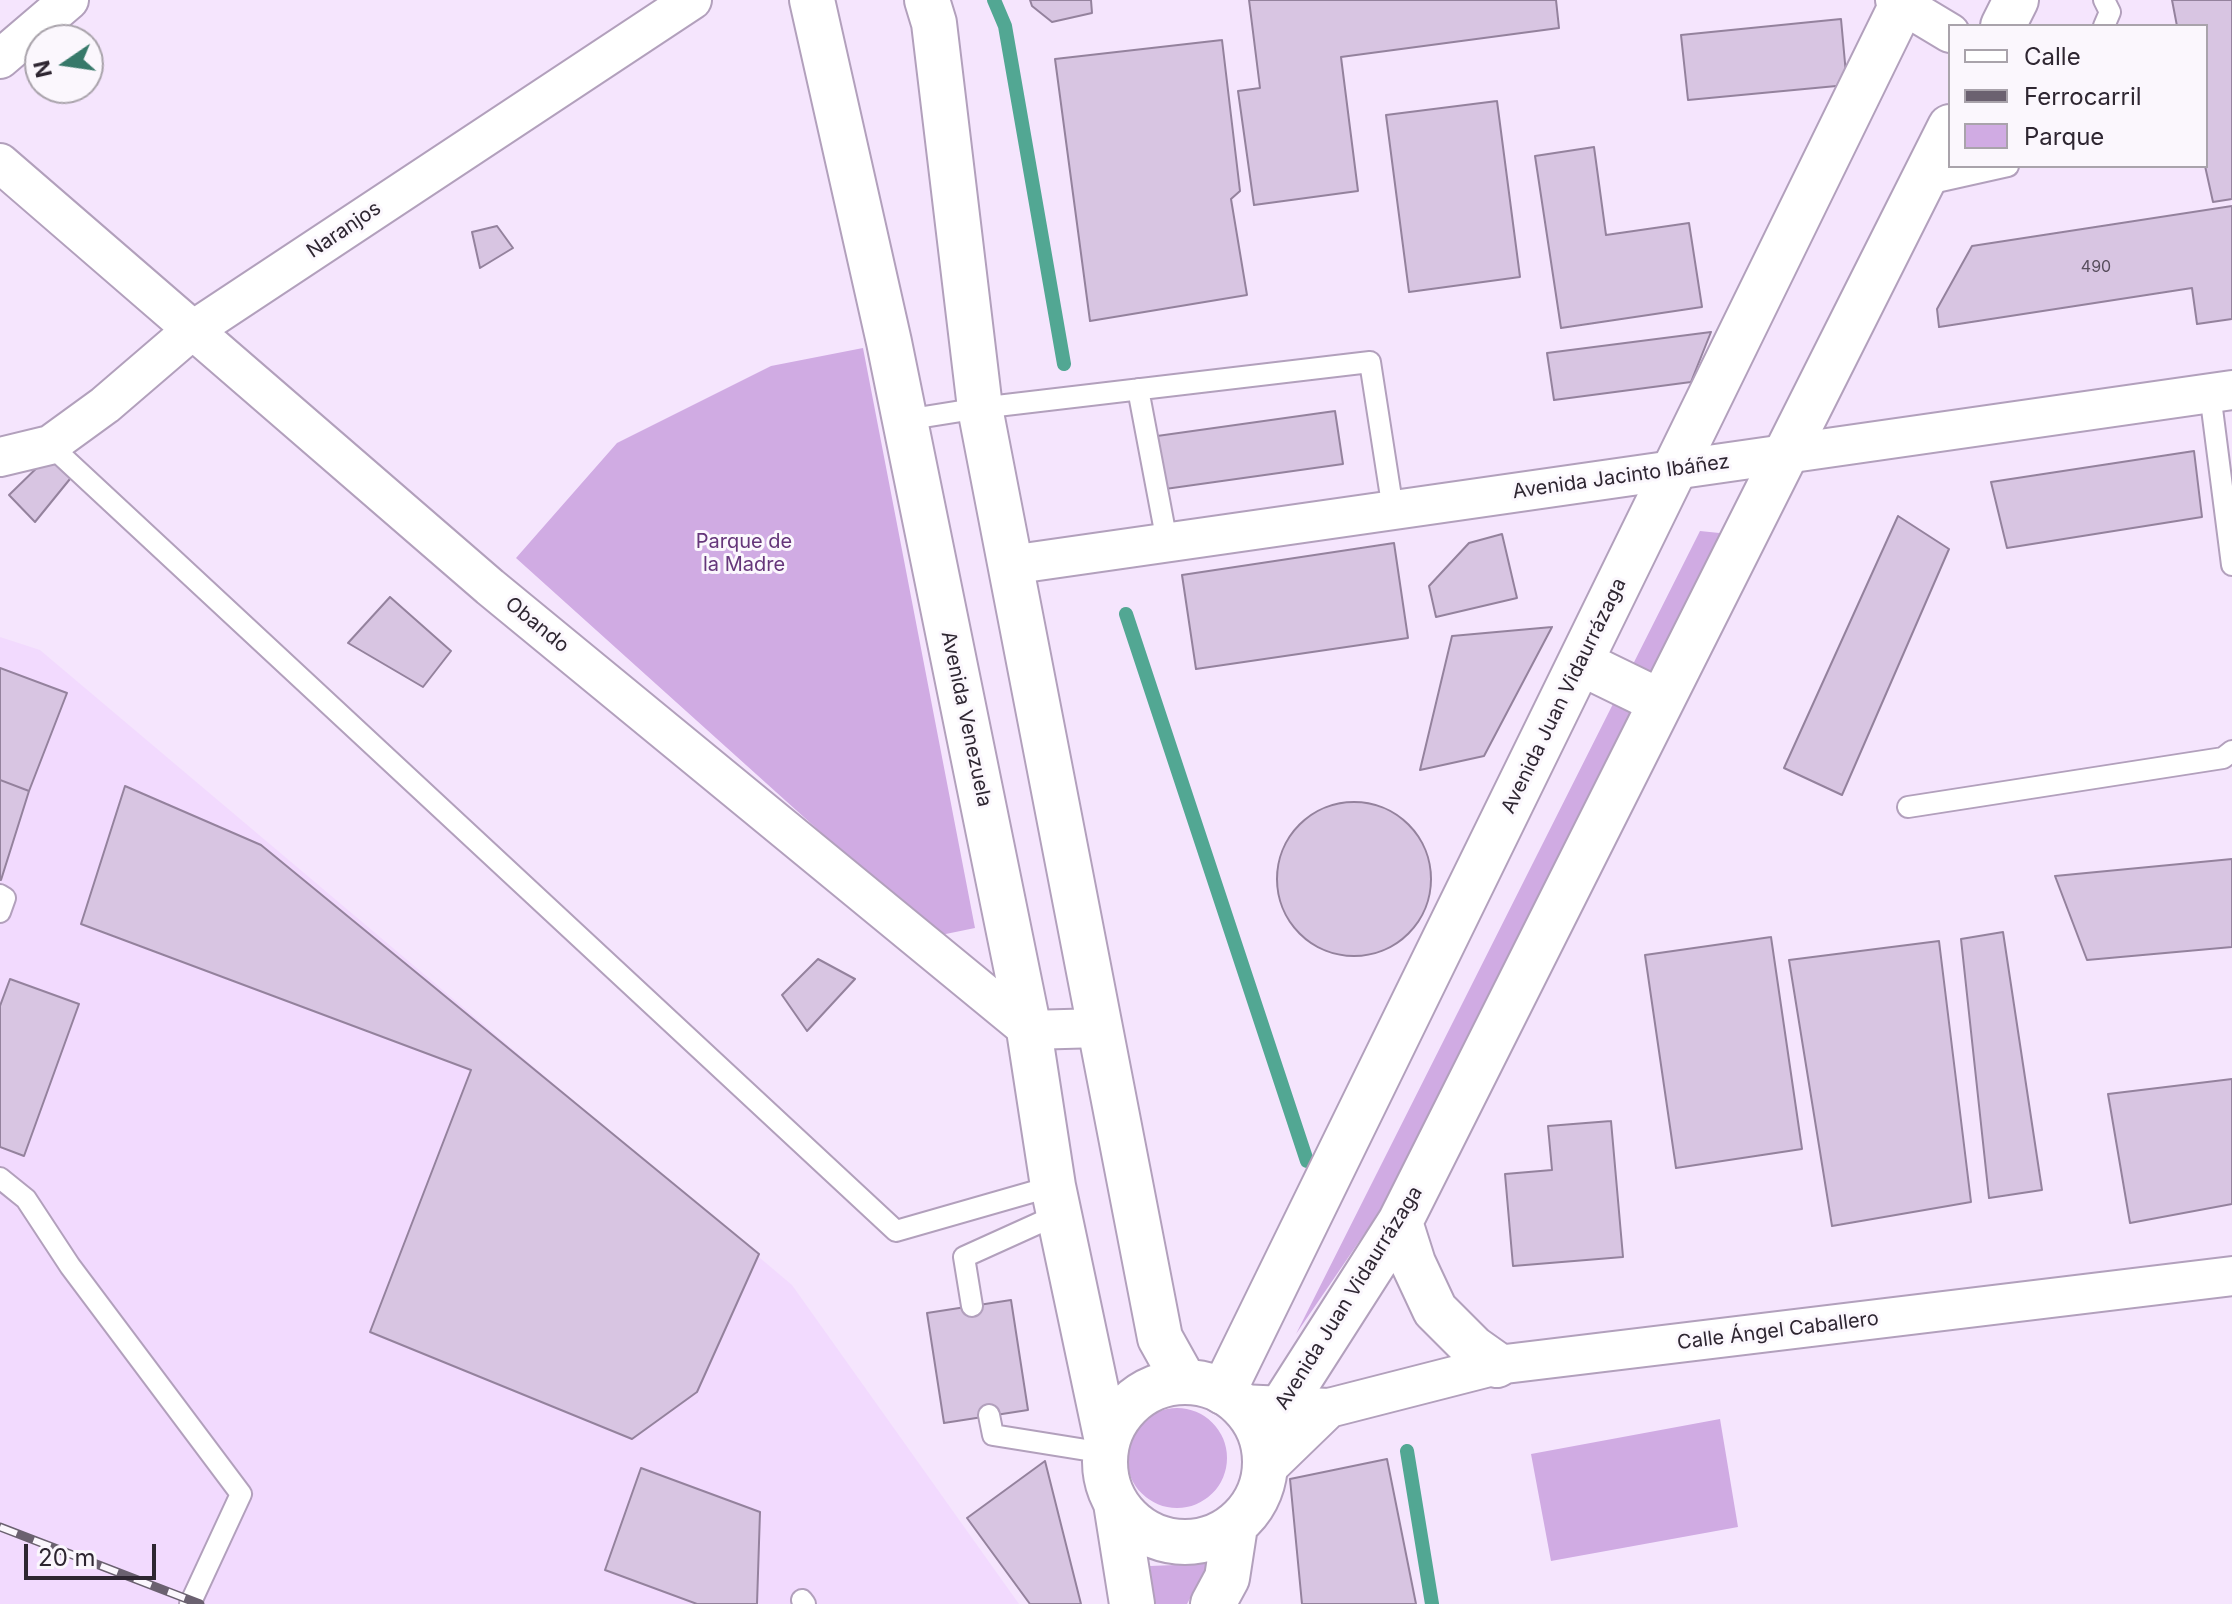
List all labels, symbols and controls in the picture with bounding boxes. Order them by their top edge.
north arrow [24,24,104,104]
legend [1948,24,2208,168]
text: Calle [2024,42,2081,71]
text: N [28,58,57,80]
text: Ferrocarril [2024,82,2142,111]
text: Parque [2024,122,2104,151]
street label: Naranjos [302,196,386,264]
house number: 490 [2081,257,2111,277]
street label: Avenida Jacinto Ibáñez [1511,450,1731,504]
park label: Parque de la Madre [696,530,792,577]
street label: Avenida Juan Vidaurrázaga [1496,574,1632,818]
street label: Obando [500,592,574,658]
street label: Avenida Venezuela [936,629,996,809]
street label: Avenida Juan Vidaurrázaga [1270,1182,1428,1414]
street label: Calle Ángel Caballero [1676,1307,1880,1355]
scale bar [28,1528,160,1578]
text: 20 m [38,1543,96,1572]

